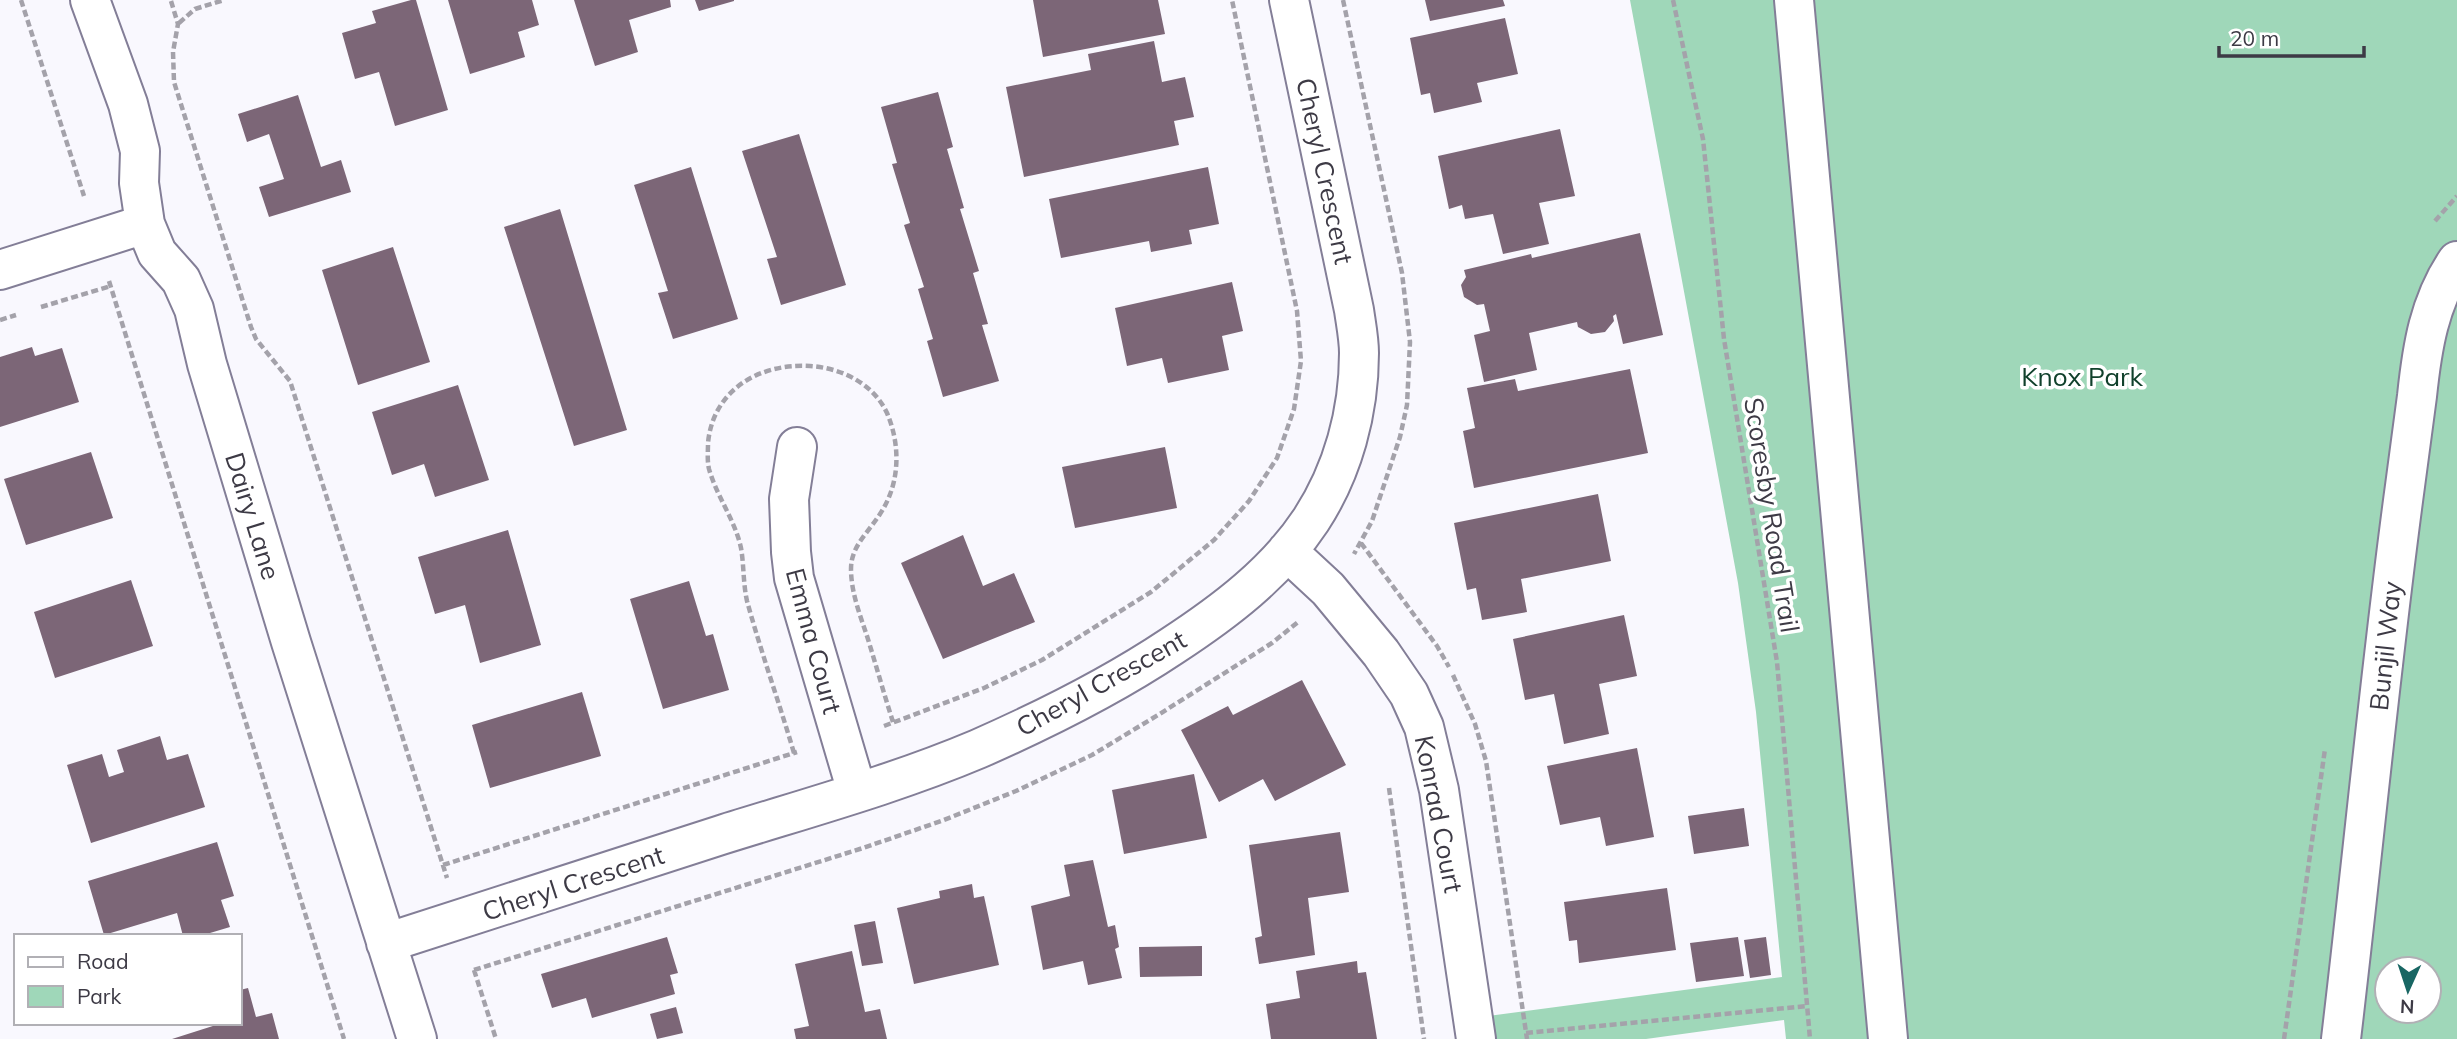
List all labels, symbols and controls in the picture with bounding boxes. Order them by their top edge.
scale bar [2219,14,2364,58]
text: 20 m [2230,25,2279,51]
street label: Cheryl Crescent [1289,75,1361,267]
park label: Knox Park [2021,360,2143,393]
street label: Scoresby Road Trail [1737,395,1807,635]
street label: Dairy Lane [218,448,288,584]
street label: Emma Court [779,565,849,717]
street label: Bunjil Way [2362,579,2408,712]
street label: Cheryl Crescent [1010,623,1192,743]
street label: Konrad Court [1408,733,1470,895]
street label: Cheryl Crescent [478,838,668,928]
legend [14,934,242,1025]
text: Road [77,948,128,974]
north arrow [2373,955,2443,1025]
text: Park [77,983,121,1009]
text: N [2399,995,2415,1019]

